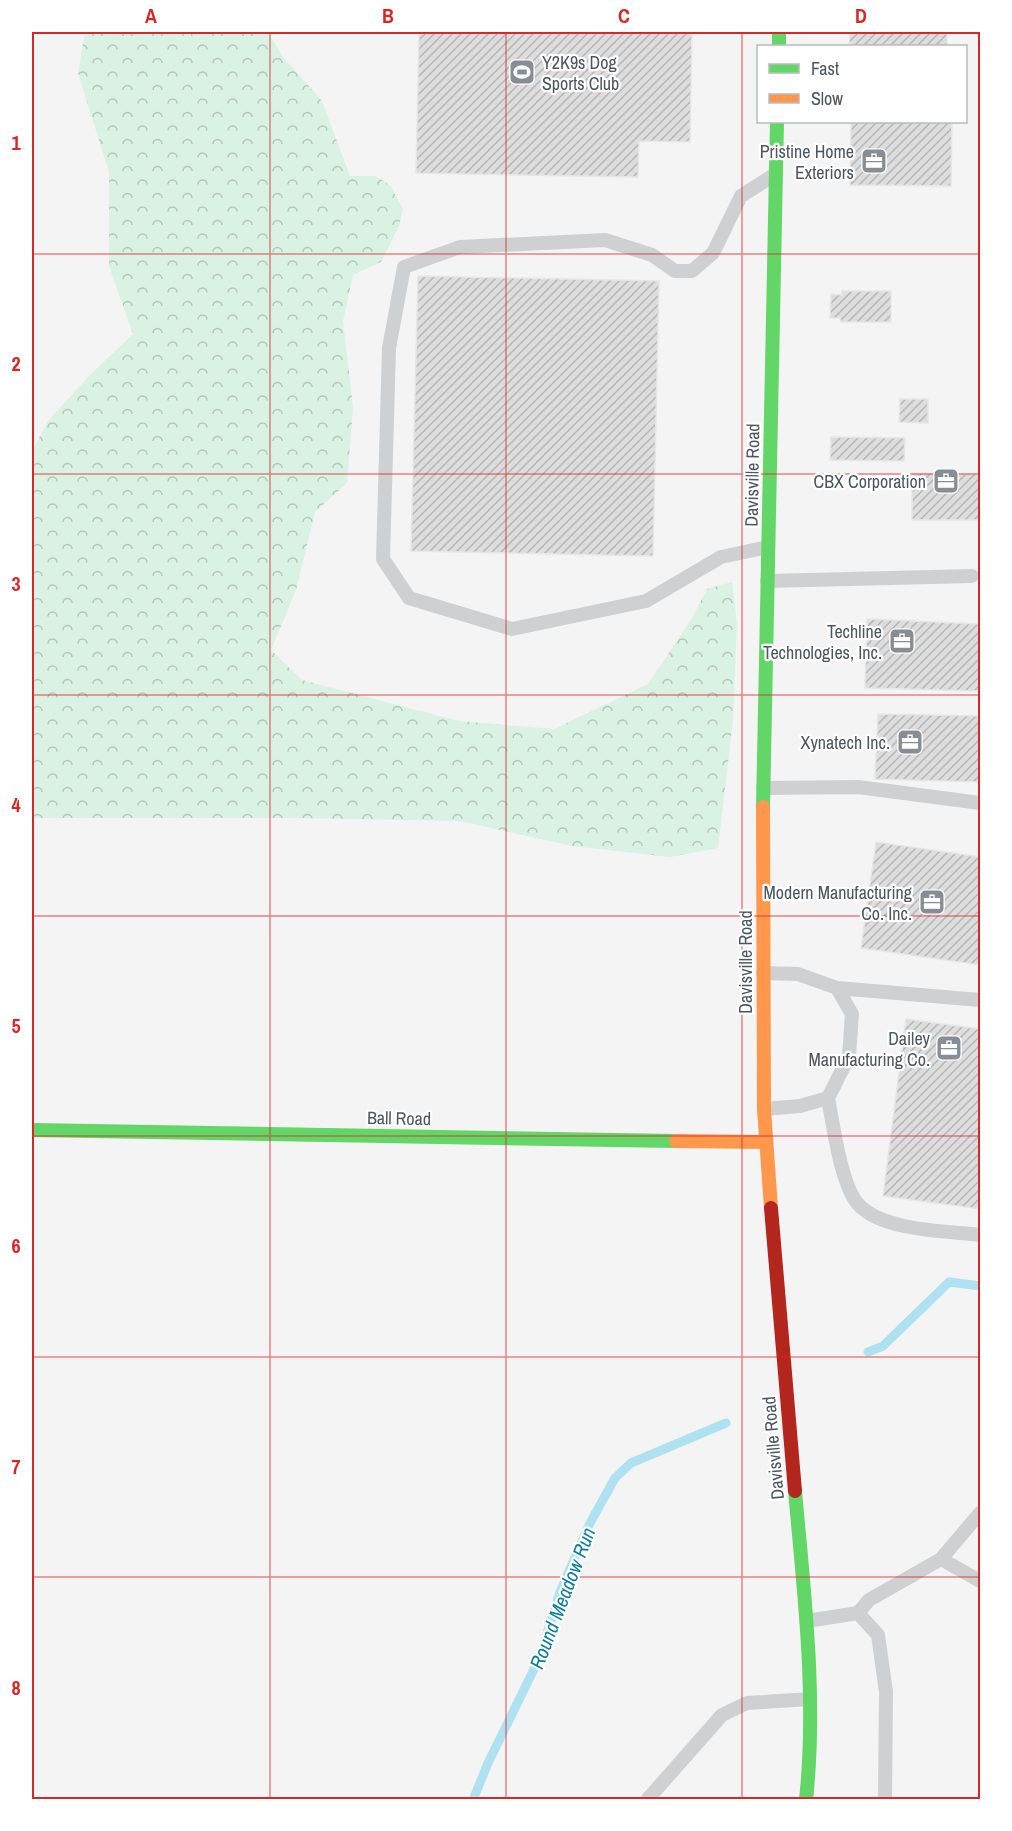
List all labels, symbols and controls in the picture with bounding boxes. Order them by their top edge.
text: A [145,2,157,29]
text: B [382,2,394,29]
text: C [618,2,630,29]
text: D [855,2,867,29]
legend [757,45,967,123]
place label: Y2K9s Dog Sports Club [542,50,619,96]
text: Fast [811,56,839,81]
sports icon: Y2K9s Dog Sports Club [507,57,537,87]
text: Slow [811,86,843,111]
text: 1 [11,129,21,156]
place label: Pristine Home Exteriors [760,139,854,185]
office icon: Pristine Home Exteriors [859,146,889,176]
text: 2 [11,350,21,377]
street label: Davisville Road [739,423,765,527]
office icon: CBX Corporation [931,466,961,496]
place label: CBX Corporation [814,469,926,494]
text: 3 [11,570,21,597]
place label: Techline Technologies, Inc. [763,619,882,665]
office icon: Techline Technologies, Inc. [887,626,917,656]
office icon: Xynatech Inc. [895,727,925,757]
place label: Xynatech Inc. [801,730,890,755]
text: 4 [11,791,21,818]
place label: Modern Manufacturing Co. Inc. [764,880,913,926]
office icon: Modern Manufacturing Co. Inc. [917,887,947,917]
street label: Davisville Road [733,910,758,1014]
text: 5 [11,1012,21,1039]
place label: Dailey Manufacturing Co. [809,1026,931,1072]
office icon: Dailey Manufacturing Co. [934,1033,964,1063]
street label: Ball Road [367,1105,431,1131]
text: 6 [11,1232,21,1259]
street label: Davisville Road [756,1395,790,1501]
text: 7 [11,1453,21,1480]
water label: Round Meadow Run [523,1523,601,1673]
text: 8 [11,1674,21,1701]

